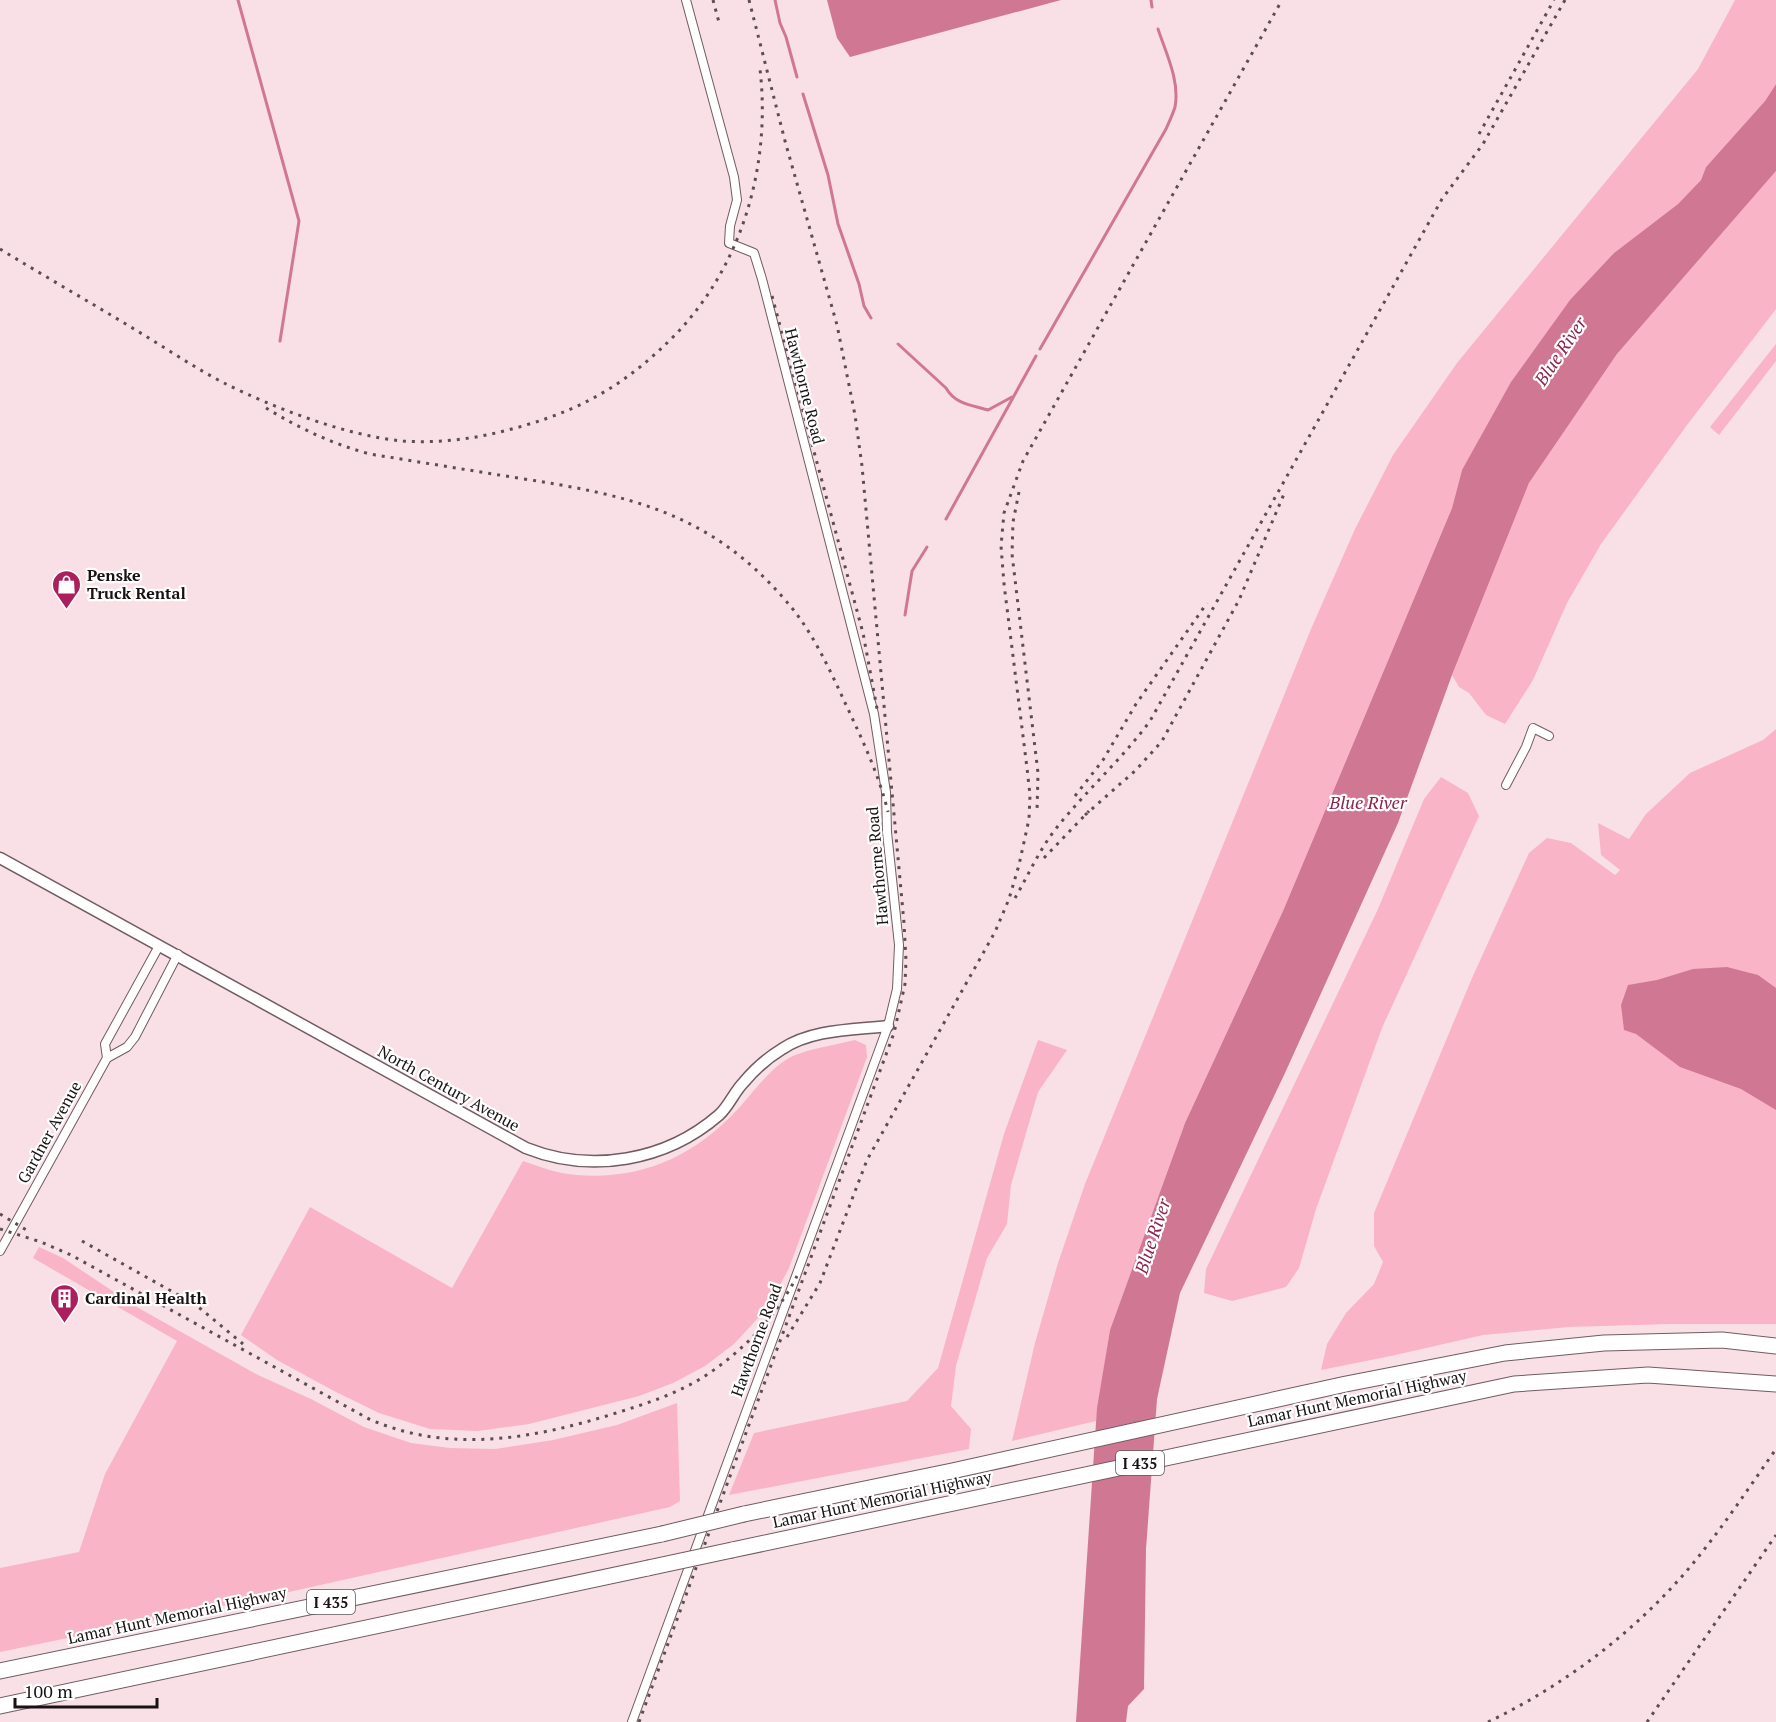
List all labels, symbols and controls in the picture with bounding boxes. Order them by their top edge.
water label: Blue River [1528,311,1592,391]
street label: Hawthorne Road [780,326,830,446]
place label: Penske Truck Rental [87,564,186,604]
shop icon: Penske Truck Rental [50,568,82,610]
water label: Blue River [1328,790,1408,814]
street label: Hawthorne Road [861,806,893,926]
street label: North Century Avenue [374,1040,524,1136]
street label: Gardner Avenue [12,1077,86,1187]
water label: Blue River [1128,1194,1176,1277]
street label: Hawthorne Road [725,1280,787,1400]
building icon: Cardinal Health [48,1282,80,1324]
place label: Cardinal Health [85,1287,207,1309]
street label: Lamar Hunt Memorial Highway [1245,1364,1469,1432]
road number: I 435 [1116,1451,1164,1475]
street label: Lamar Hunt Memorial Highway [770,1465,994,1533]
street label: Lamar Hunt Memorial Highway [65,1581,289,1649]
road number: I 435 [307,1590,355,1614]
scale bar [15,1671,158,1709]
text: 100 m [24,1679,73,1703]

